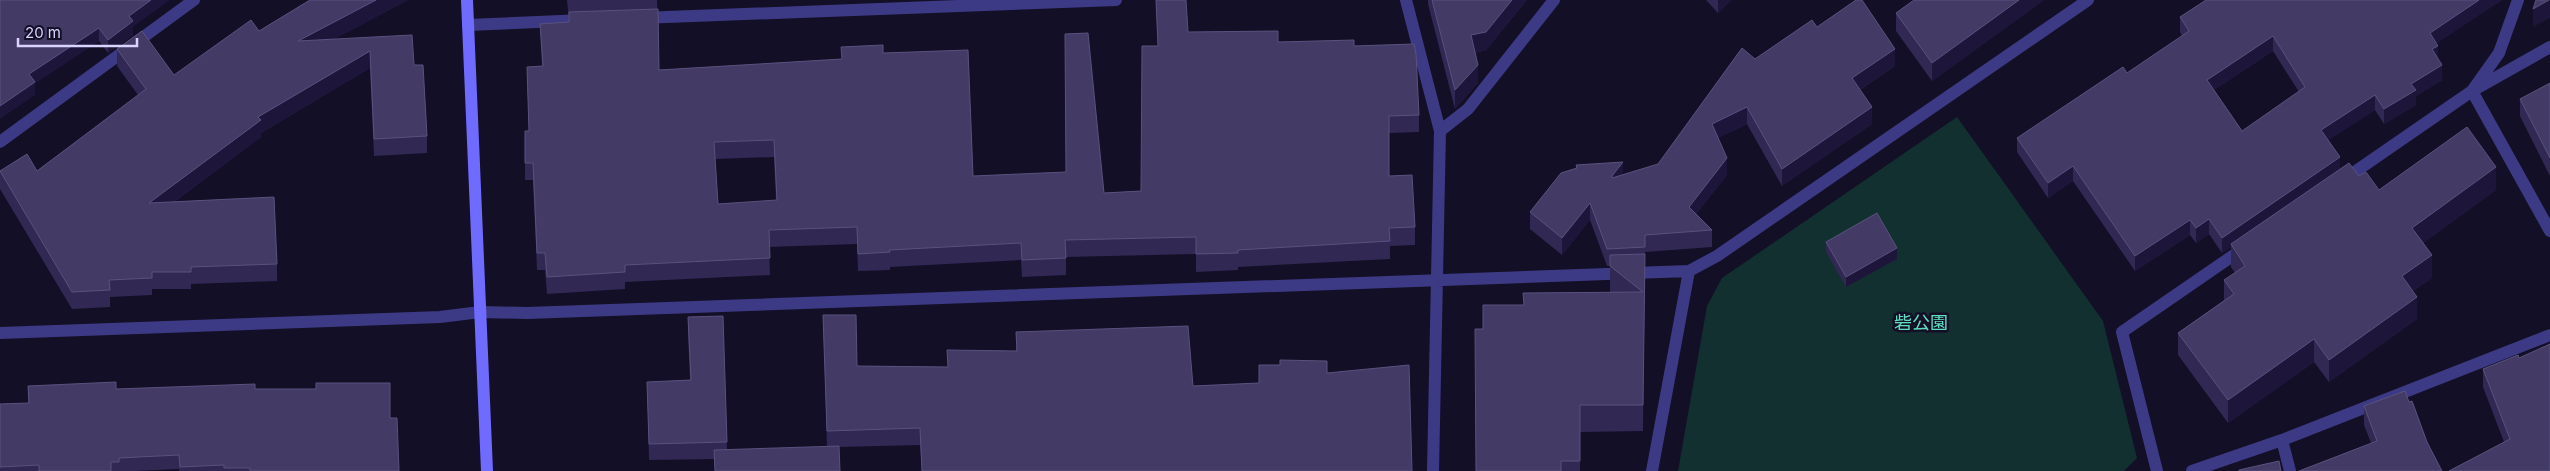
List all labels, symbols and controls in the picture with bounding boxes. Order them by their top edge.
scale bar [18,15,136,47]
text: 20 m [25,23,61,42]
park label: 砦公園 [1894,312,1948,333]

